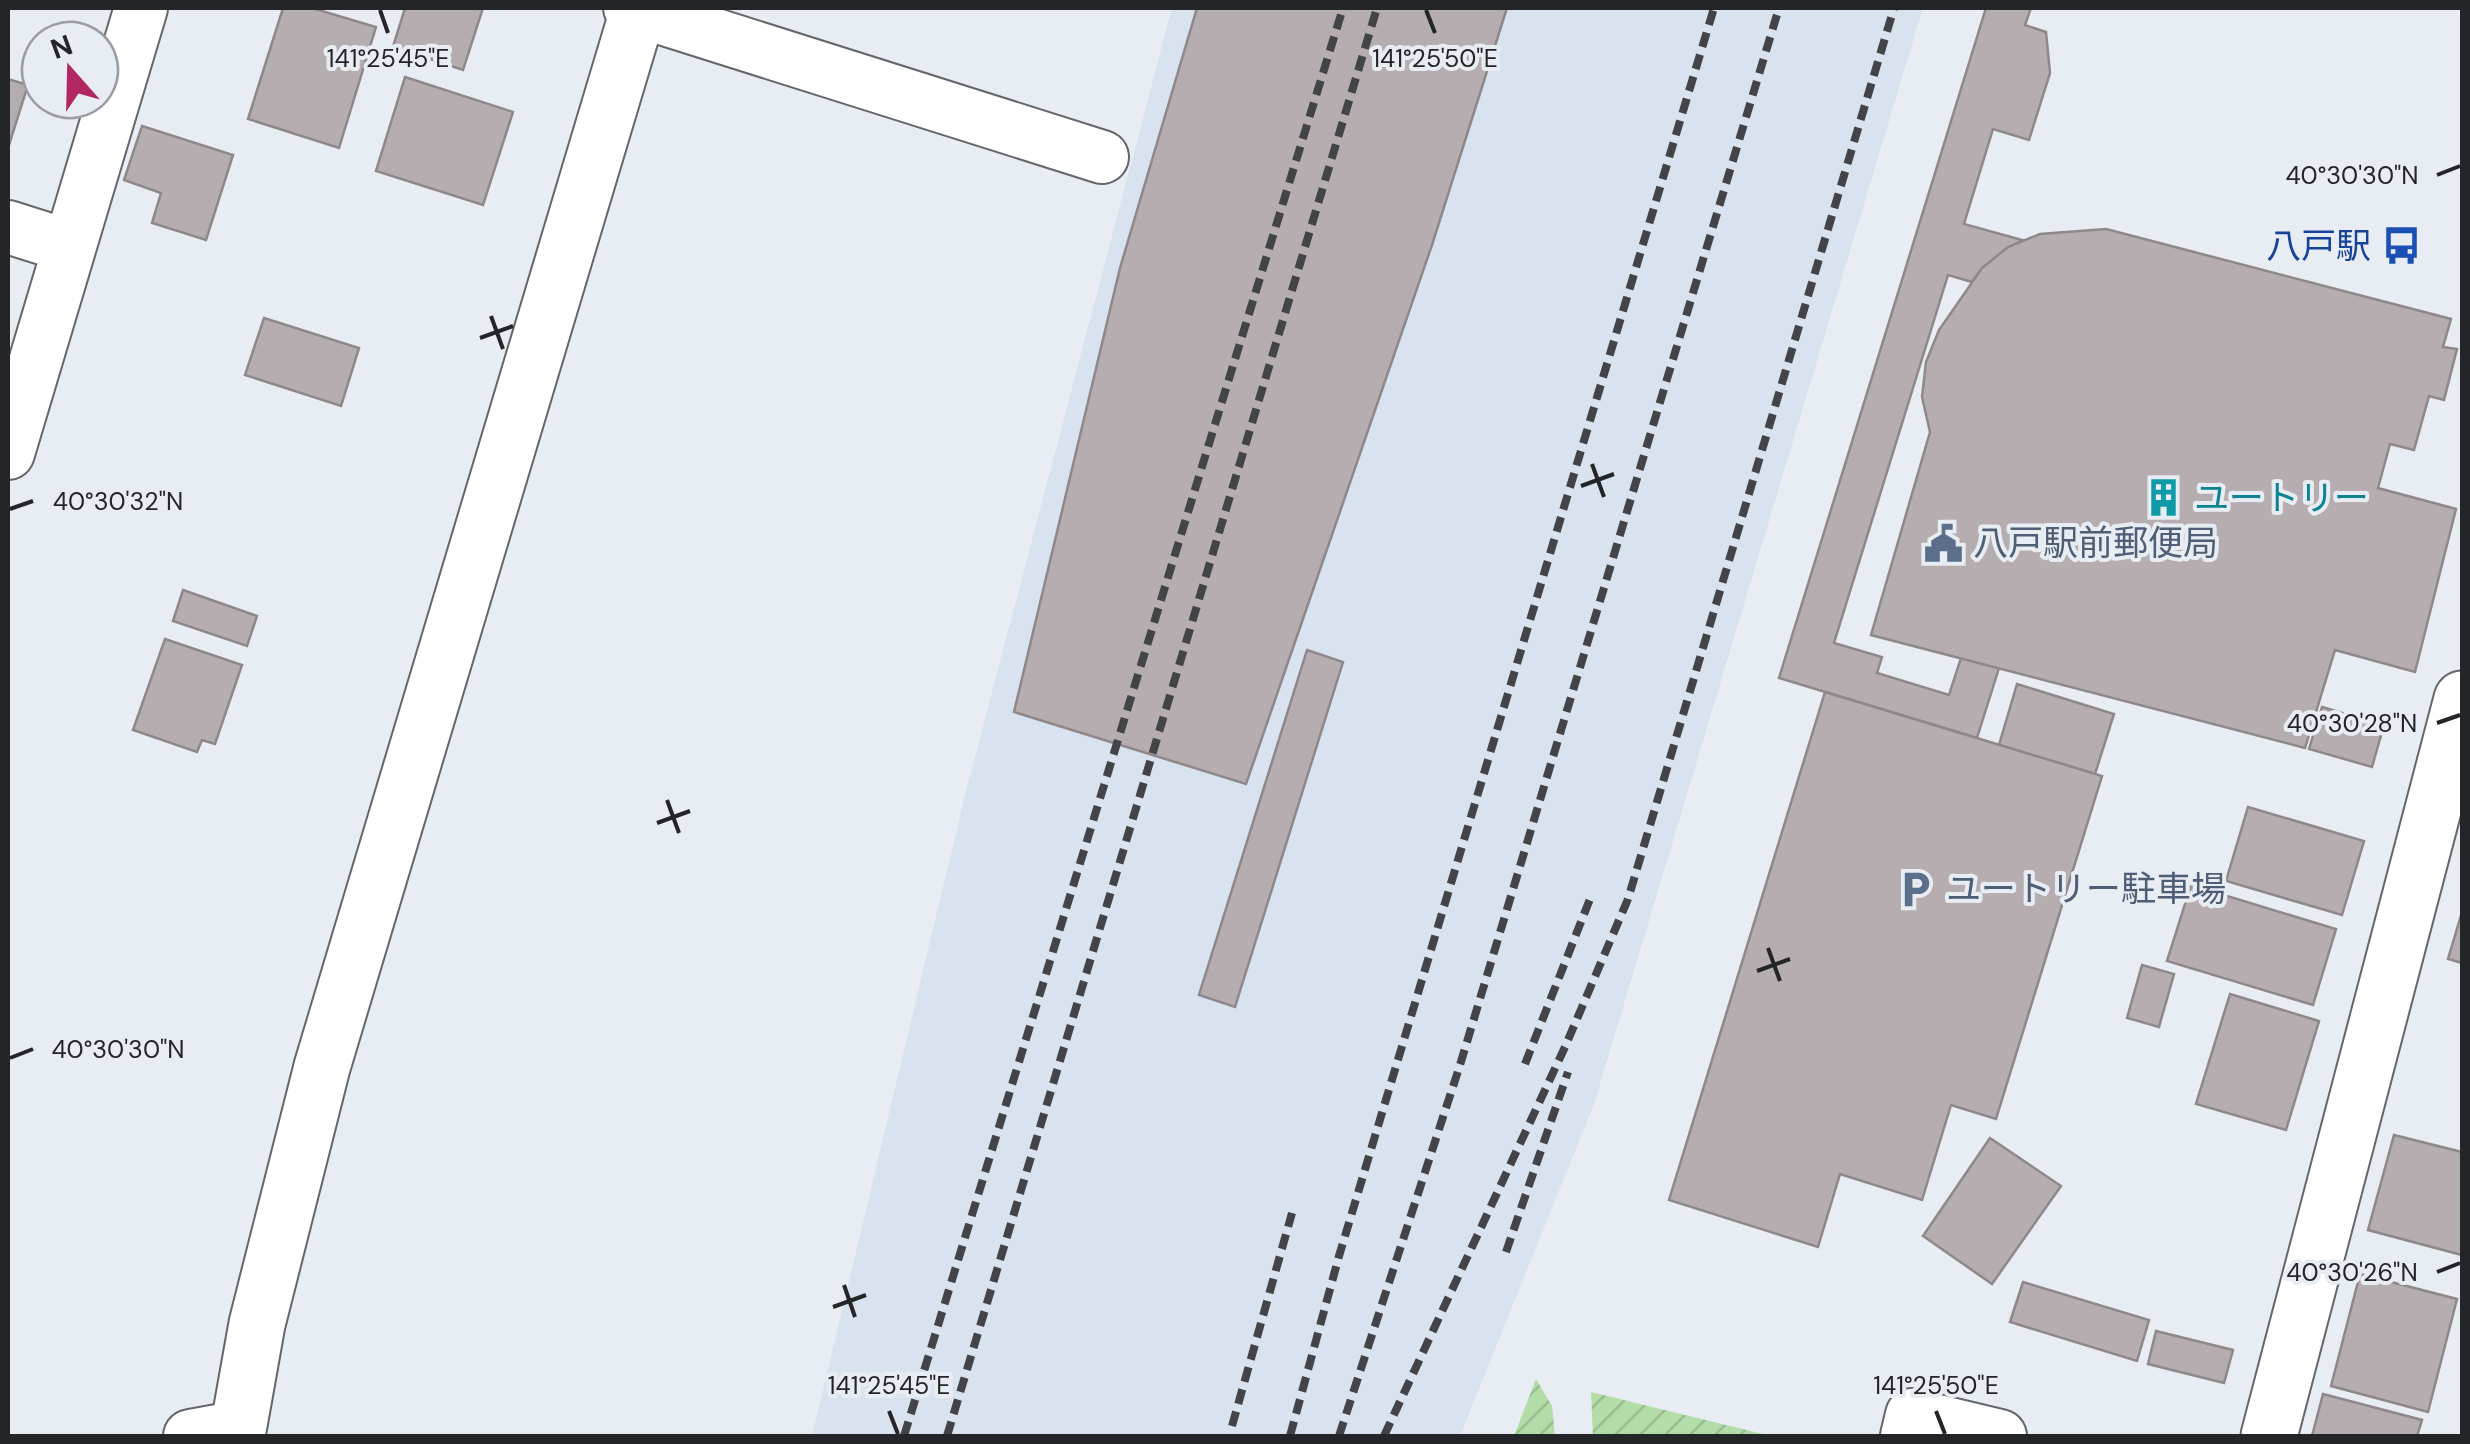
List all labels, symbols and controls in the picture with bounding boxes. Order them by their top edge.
north arrow [20,20,120,120]
text: N [46,26,78,68]
text: 141°25'45"E [327,42,449,75]
text: 141°25'50"E [1372,42,1498,75]
text: 40°30'30"N [2285,159,2419,192]
place label: 八戸駅 [2266,223,2371,269]
bus stop icon: 八戸駅 [2380,225,2422,267]
place label: ユートリー [2194,475,2369,521]
building icon: ユートリー [2143,477,2185,519]
text: 40°30'32"N [53,485,183,518]
place label: 八戸駅前郵便局 [1973,520,2218,566]
public building icon: 八戸駅前郵便局 [1922,522,1964,564]
text: 40°30'28"N [2287,707,2417,740]
place label: ユートリー駐車場 [1946,866,2226,912]
parking icon: ユートリー駐車場 [1895,868,1937,910]
text: 40°30'30"N [51,1033,185,1066]
text: 40°30'26"N [2286,1256,2418,1289]
text: 141°25'45"E [828,1369,950,1402]
text: 141°25'50"E [1873,1369,1999,1402]

